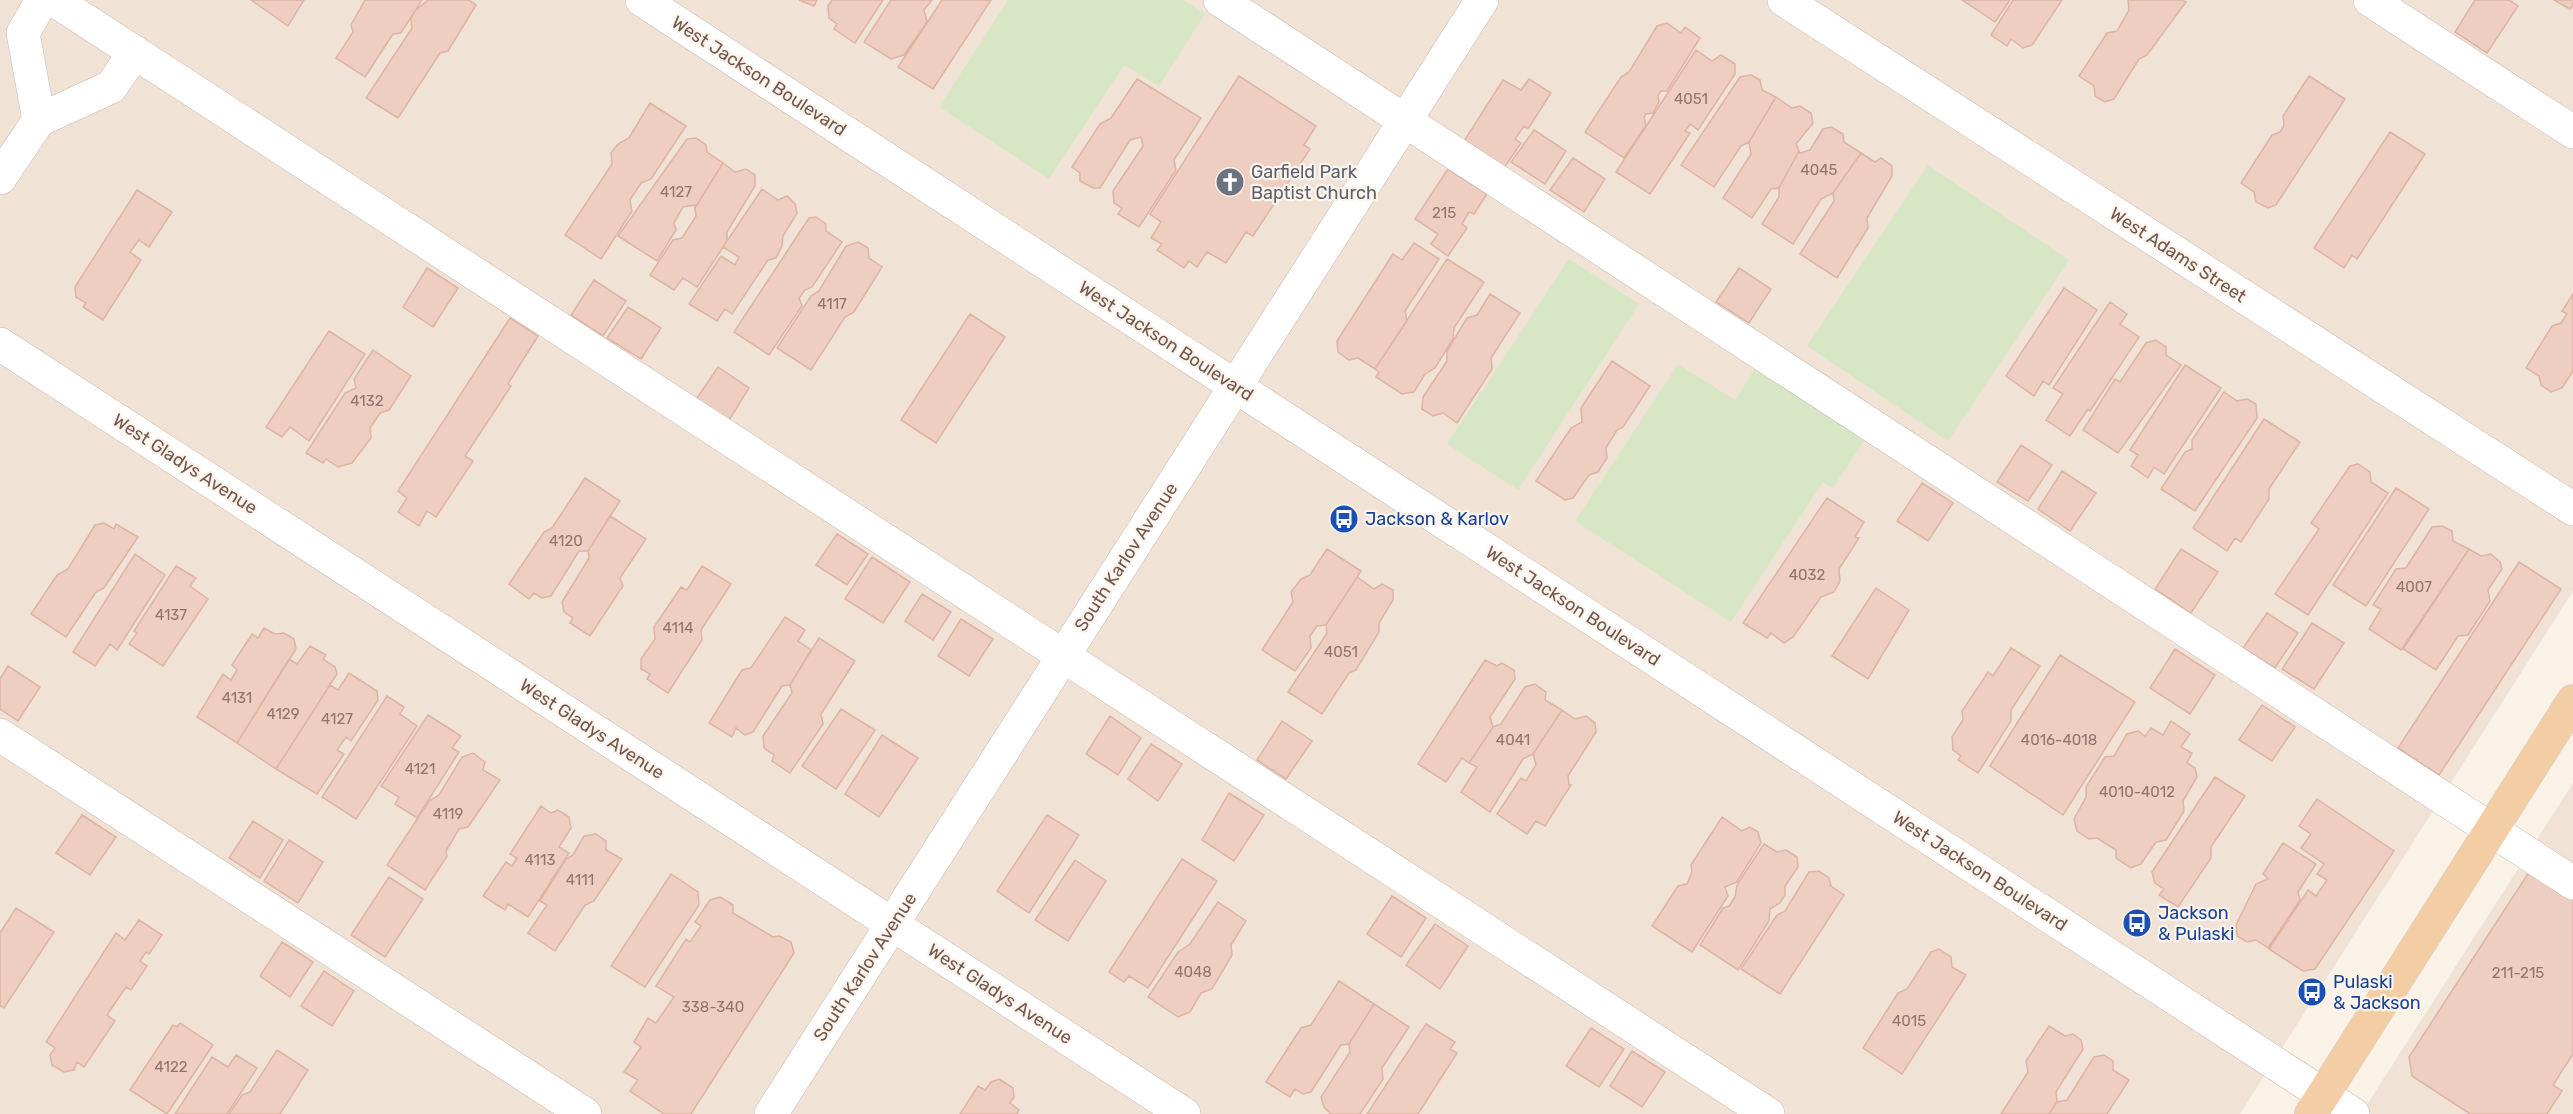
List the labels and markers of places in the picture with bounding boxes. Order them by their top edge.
place label: Garfield Park Baptist Church [1251,161,1377,204]
church icon: Garfield Park Baptist Church [1214,166,1246,198]
bus stop icon: Jackson & Karlov [1328,503,1360,535]
place label: Jackson & Karlov [1365,508,1509,530]
place label: Jackson & Pulaski [2158,902,2234,945]
bus stop icon: Jackson & Pulaski [2121,907,2153,939]
place label: Pulaski & Jackson [2333,971,2421,1014]
bus stop icon: Pulaski & Jackson [2296,976,2328,1008]

